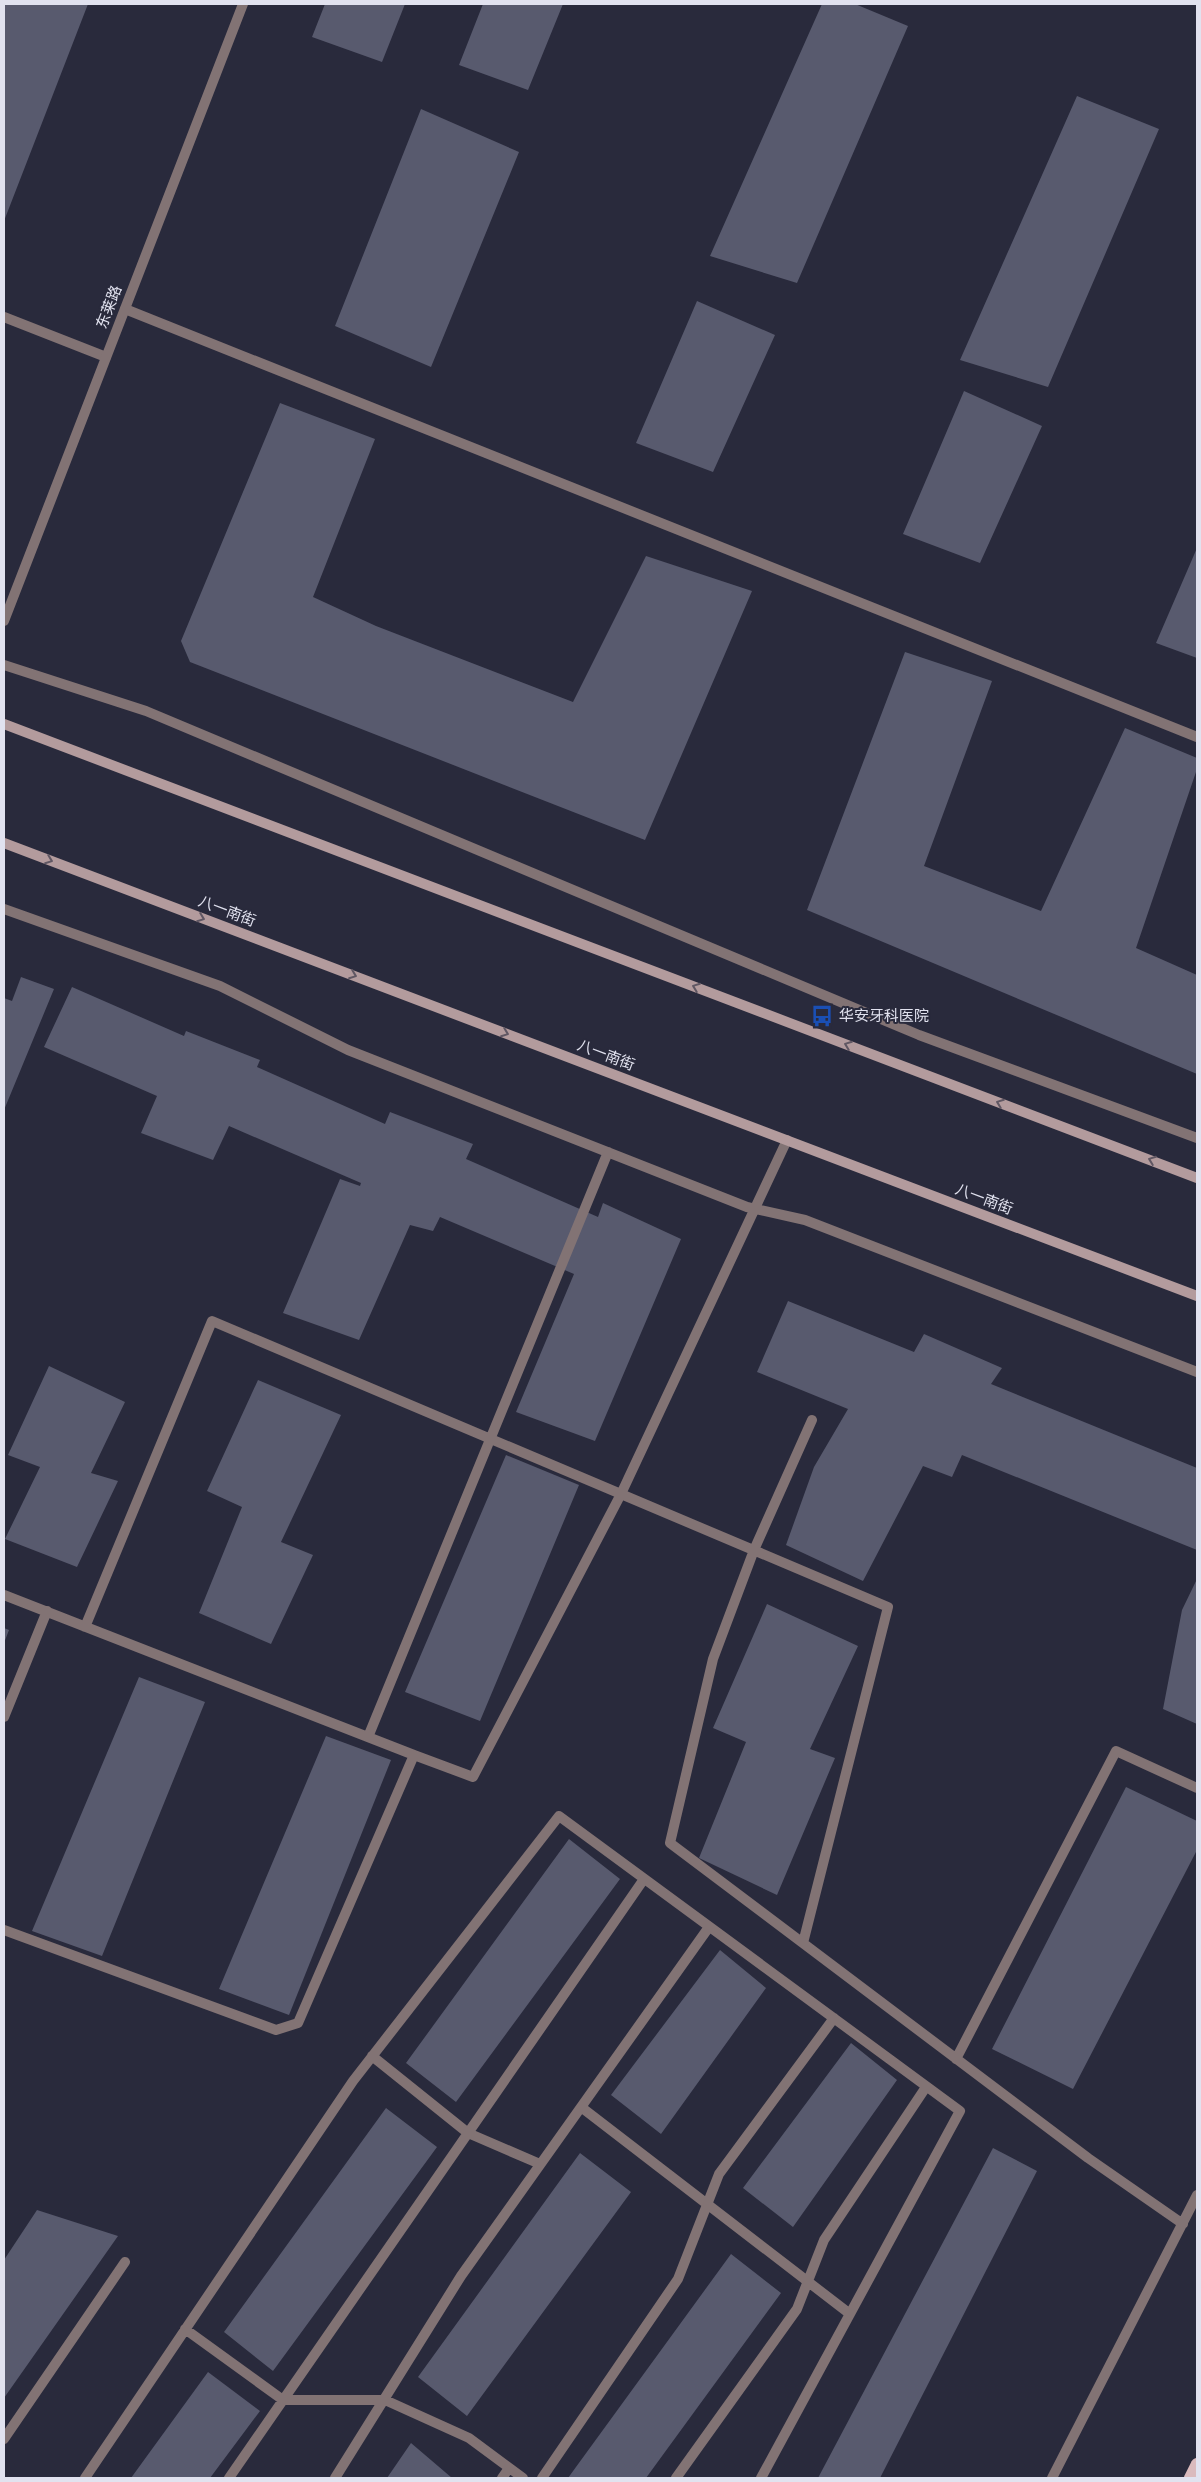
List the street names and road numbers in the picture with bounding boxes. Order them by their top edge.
street label: 东莱路 [93,283,125,331]
street label: 八一南街 [196,892,258,930]
street label: 八一南街 [575,1036,637,1074]
street label: 八一南街 [953,1180,1015,1218]

